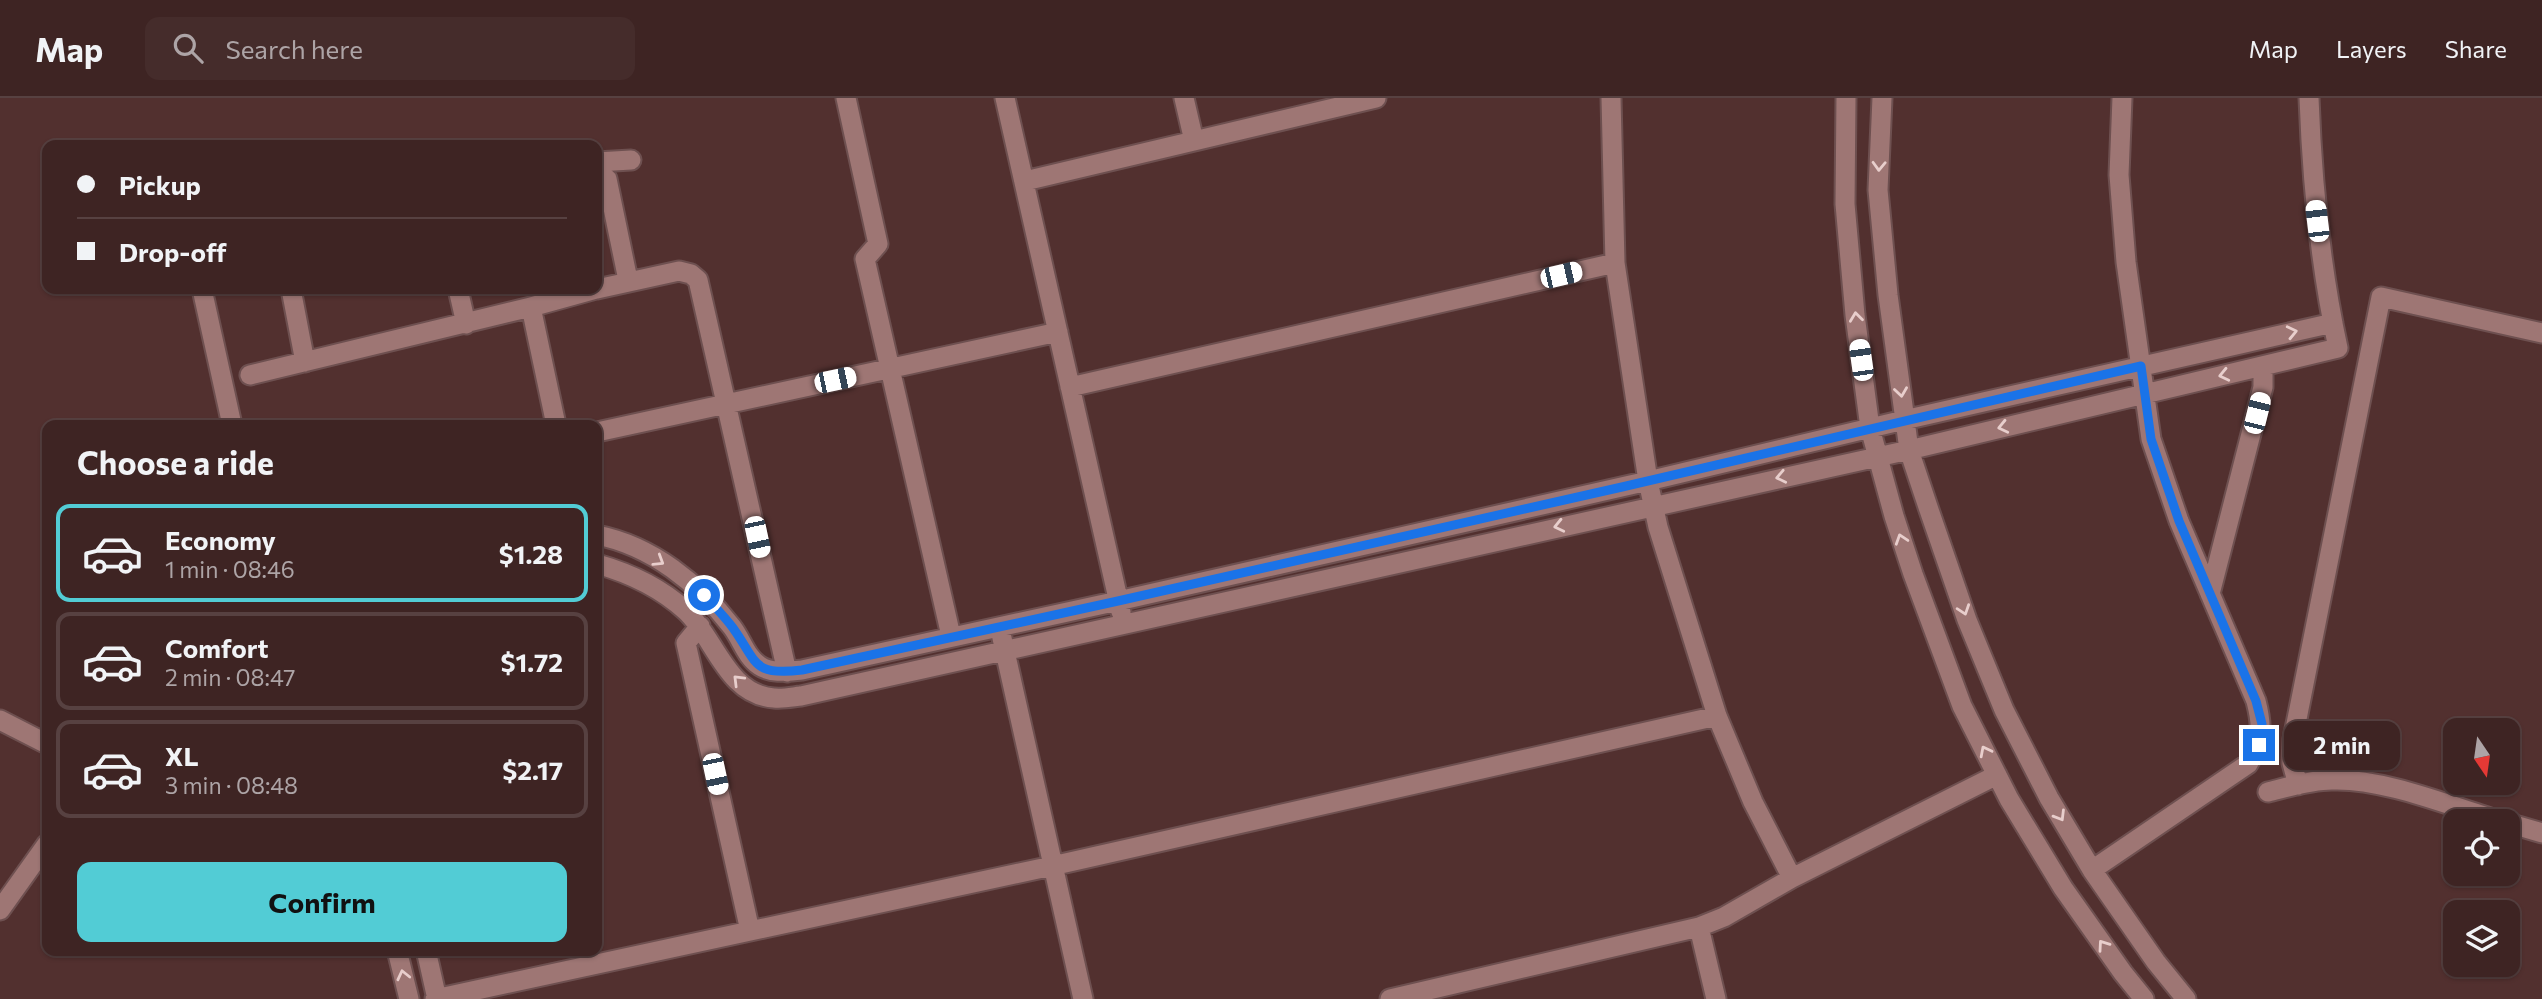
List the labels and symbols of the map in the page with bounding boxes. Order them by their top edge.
one-way arrow [1872,161,1887,172]
car [2305,199,2330,243]
car [1539,260,1584,290]
one-way arrow [1848,311,1863,323]
one-way arrow [2286,326,2298,340]
car [1848,338,1875,382]
car [813,365,858,395]
one-way arrow [2218,367,2230,381]
one-way arrow [1893,387,1908,398]
car [2242,390,2273,436]
one-way arrow [1997,419,2009,434]
one-way arrow [1775,469,1787,484]
car [743,514,772,560]
one-way arrow [1553,518,1565,533]
one-way arrow [1895,534,1909,546]
one-way arrow [652,552,665,565]
route start [688,579,720,611]
one-way arrow [1956,604,1970,616]
one-way arrow [734,676,747,689]
north arrow [2443,718,2520,794]
callout: 2 min [2284,720,2399,770]
route end [2243,729,2275,761]
one-way arrow [1979,746,1993,758]
car [701,751,730,797]
one-way arrow [2052,809,2065,822]
one-way arrow [2099,940,2111,953]
one-way arrow [397,969,411,981]

